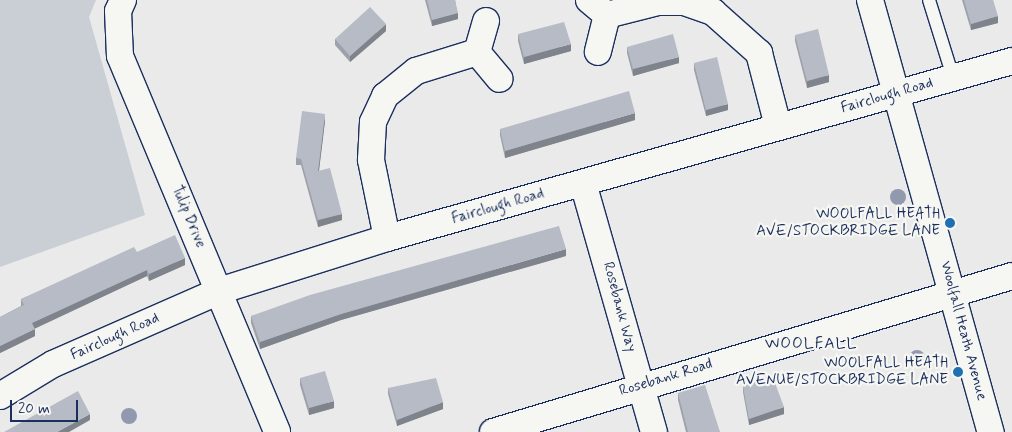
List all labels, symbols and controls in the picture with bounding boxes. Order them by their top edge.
street label: Fairclough Road [839,74,935,118]
street label: Tulip Drive [167,184,209,250]
street label: Fairclough Road [450,185,546,229]
place label: WOOLFALL HEATH AVE/STOCKBRIDGE LANE [754,205,940,240]
marker: WOOLFALL HEATH AVE/STOCKBRIDGE LANE [944,217,956,229]
street label: Rosebank Way [598,259,640,355]
street label: Woolfall Heath Avenue [936,259,990,403]
street label: Fairclough Road [68,309,162,365]
district label: WOOLFALL [765,334,857,354]
place label: WOOLFALL HEATH AVENUE/STOCKBRIDGE LANE [734,354,948,389]
street label: Rosebank Road [618,355,714,401]
marker: WOOLFALL HEATH AVENUE/STOCKBRIDGE LANE [952,366,964,378]
scale bar [12,390,80,422]
text: 20 m [18,399,50,419]

